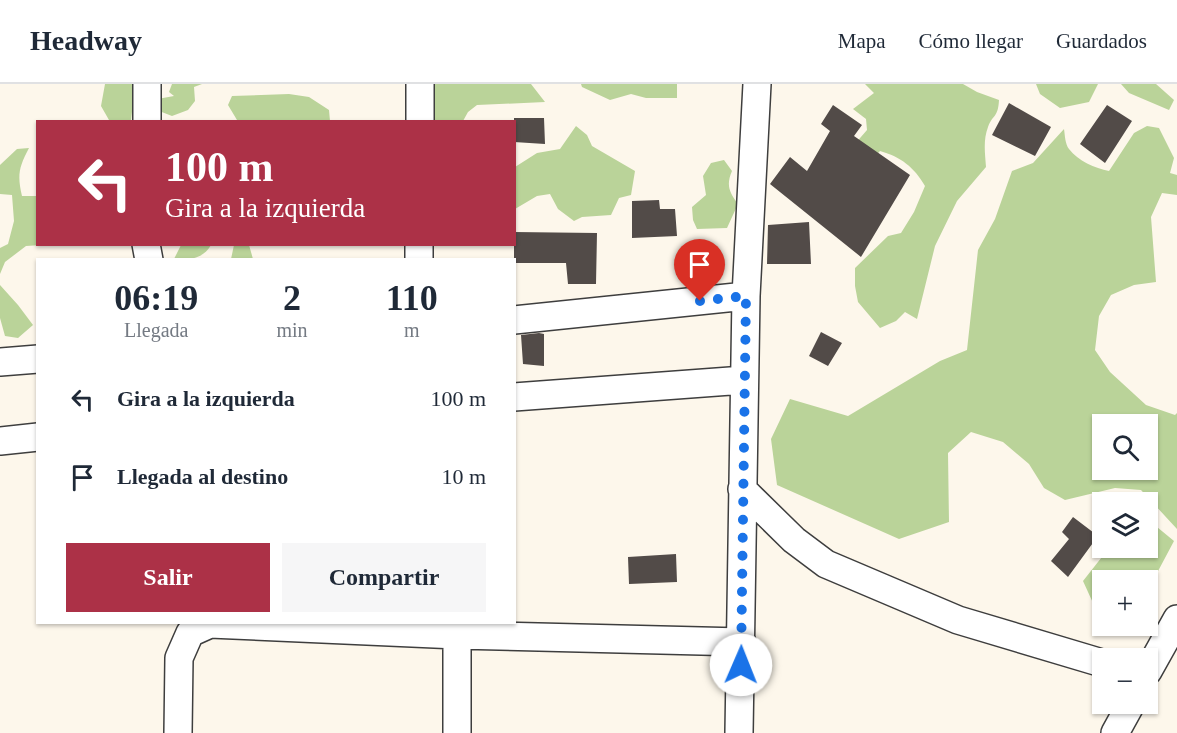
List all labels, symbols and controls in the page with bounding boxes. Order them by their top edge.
text: Headway [30,25,142,56]
text: Mapa [838,29,886,53]
text: Cómo llegar [919,29,1023,53]
text: Guardados [1056,29,1147,53]
icon: left [66,144,144,222]
text: 100 m [165,144,274,190]
text: Gira a la izquierda [165,193,365,223]
pin [674,239,725,301]
icon: arrive [683,248,716,281]
text: 06:19 [114,278,198,318]
text: 2 [283,278,301,318]
text: 110 [386,278,438,318]
text: Llegada [124,319,188,341]
text: min [276,319,308,341]
text: m [404,319,420,341]
icon: left [66,383,99,416]
text: Gira a la izquierda [117,386,295,411]
text: 100 m [430,386,486,411]
map controls [1092,414,1158,714]
button: search [1092,414,1158,480]
icon: arrive [66,461,99,494]
text: Llegada al destino [117,464,288,489]
text: 10 m [441,464,486,489]
button: layers [1092,492,1158,558]
button: Salir [66,543,270,612]
button: Compartir [282,543,486,612]
button: + [1092,570,1158,636]
position arrow [709,633,773,697]
button: − [1092,648,1158,714]

